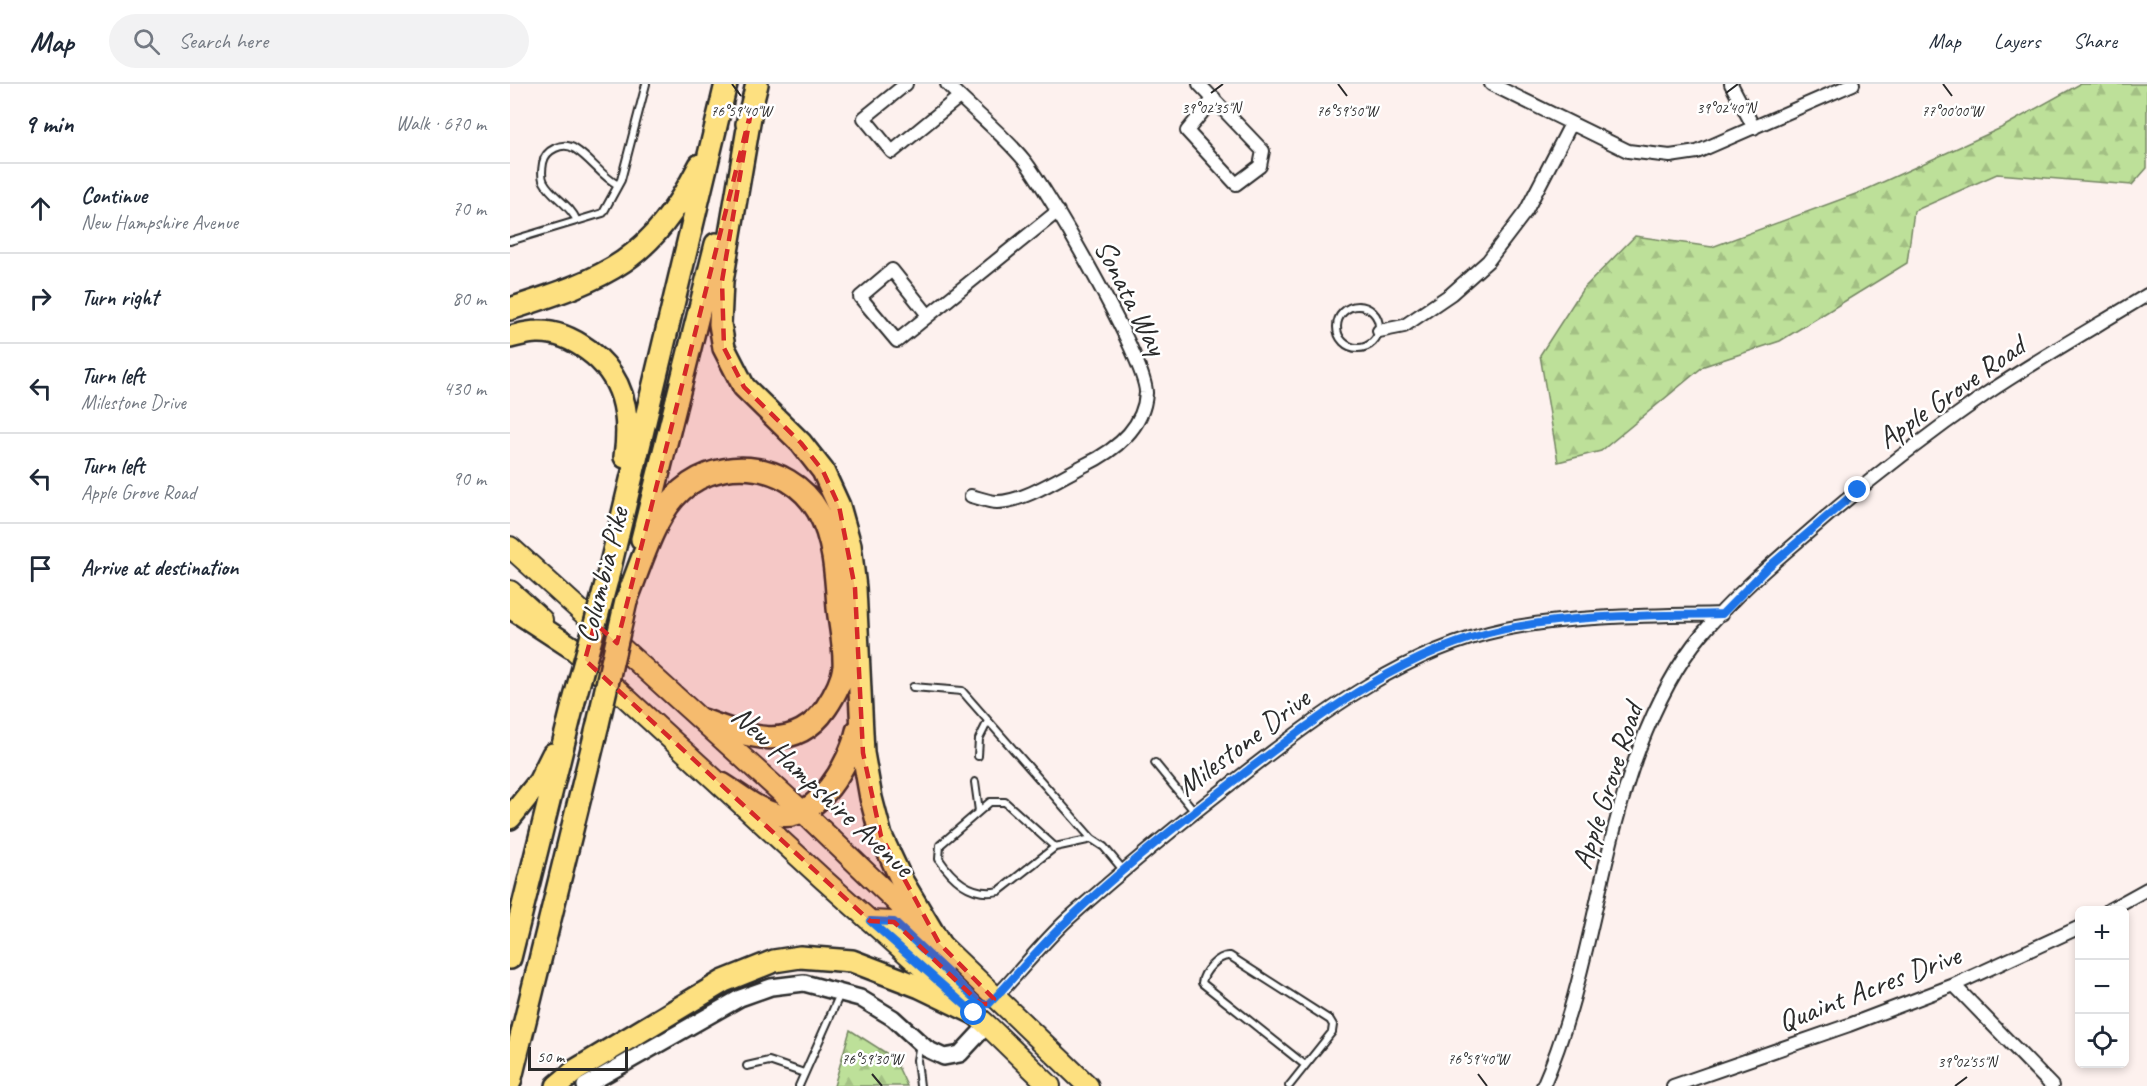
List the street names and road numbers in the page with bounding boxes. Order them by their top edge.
street label: Sonata Way [1086,233,1178,364]
street label: Apple Grove Road [1870,325,2036,457]
street label: Columbia Pike [567,501,638,647]
street label: Milestone Drive [1169,678,1319,804]
street label: Apple Grove Road [1562,694,1653,874]
street label: New Hampshire Avenue [724,697,924,887]
street label: Quaint Acres Drive [1772,935,1968,1040]

